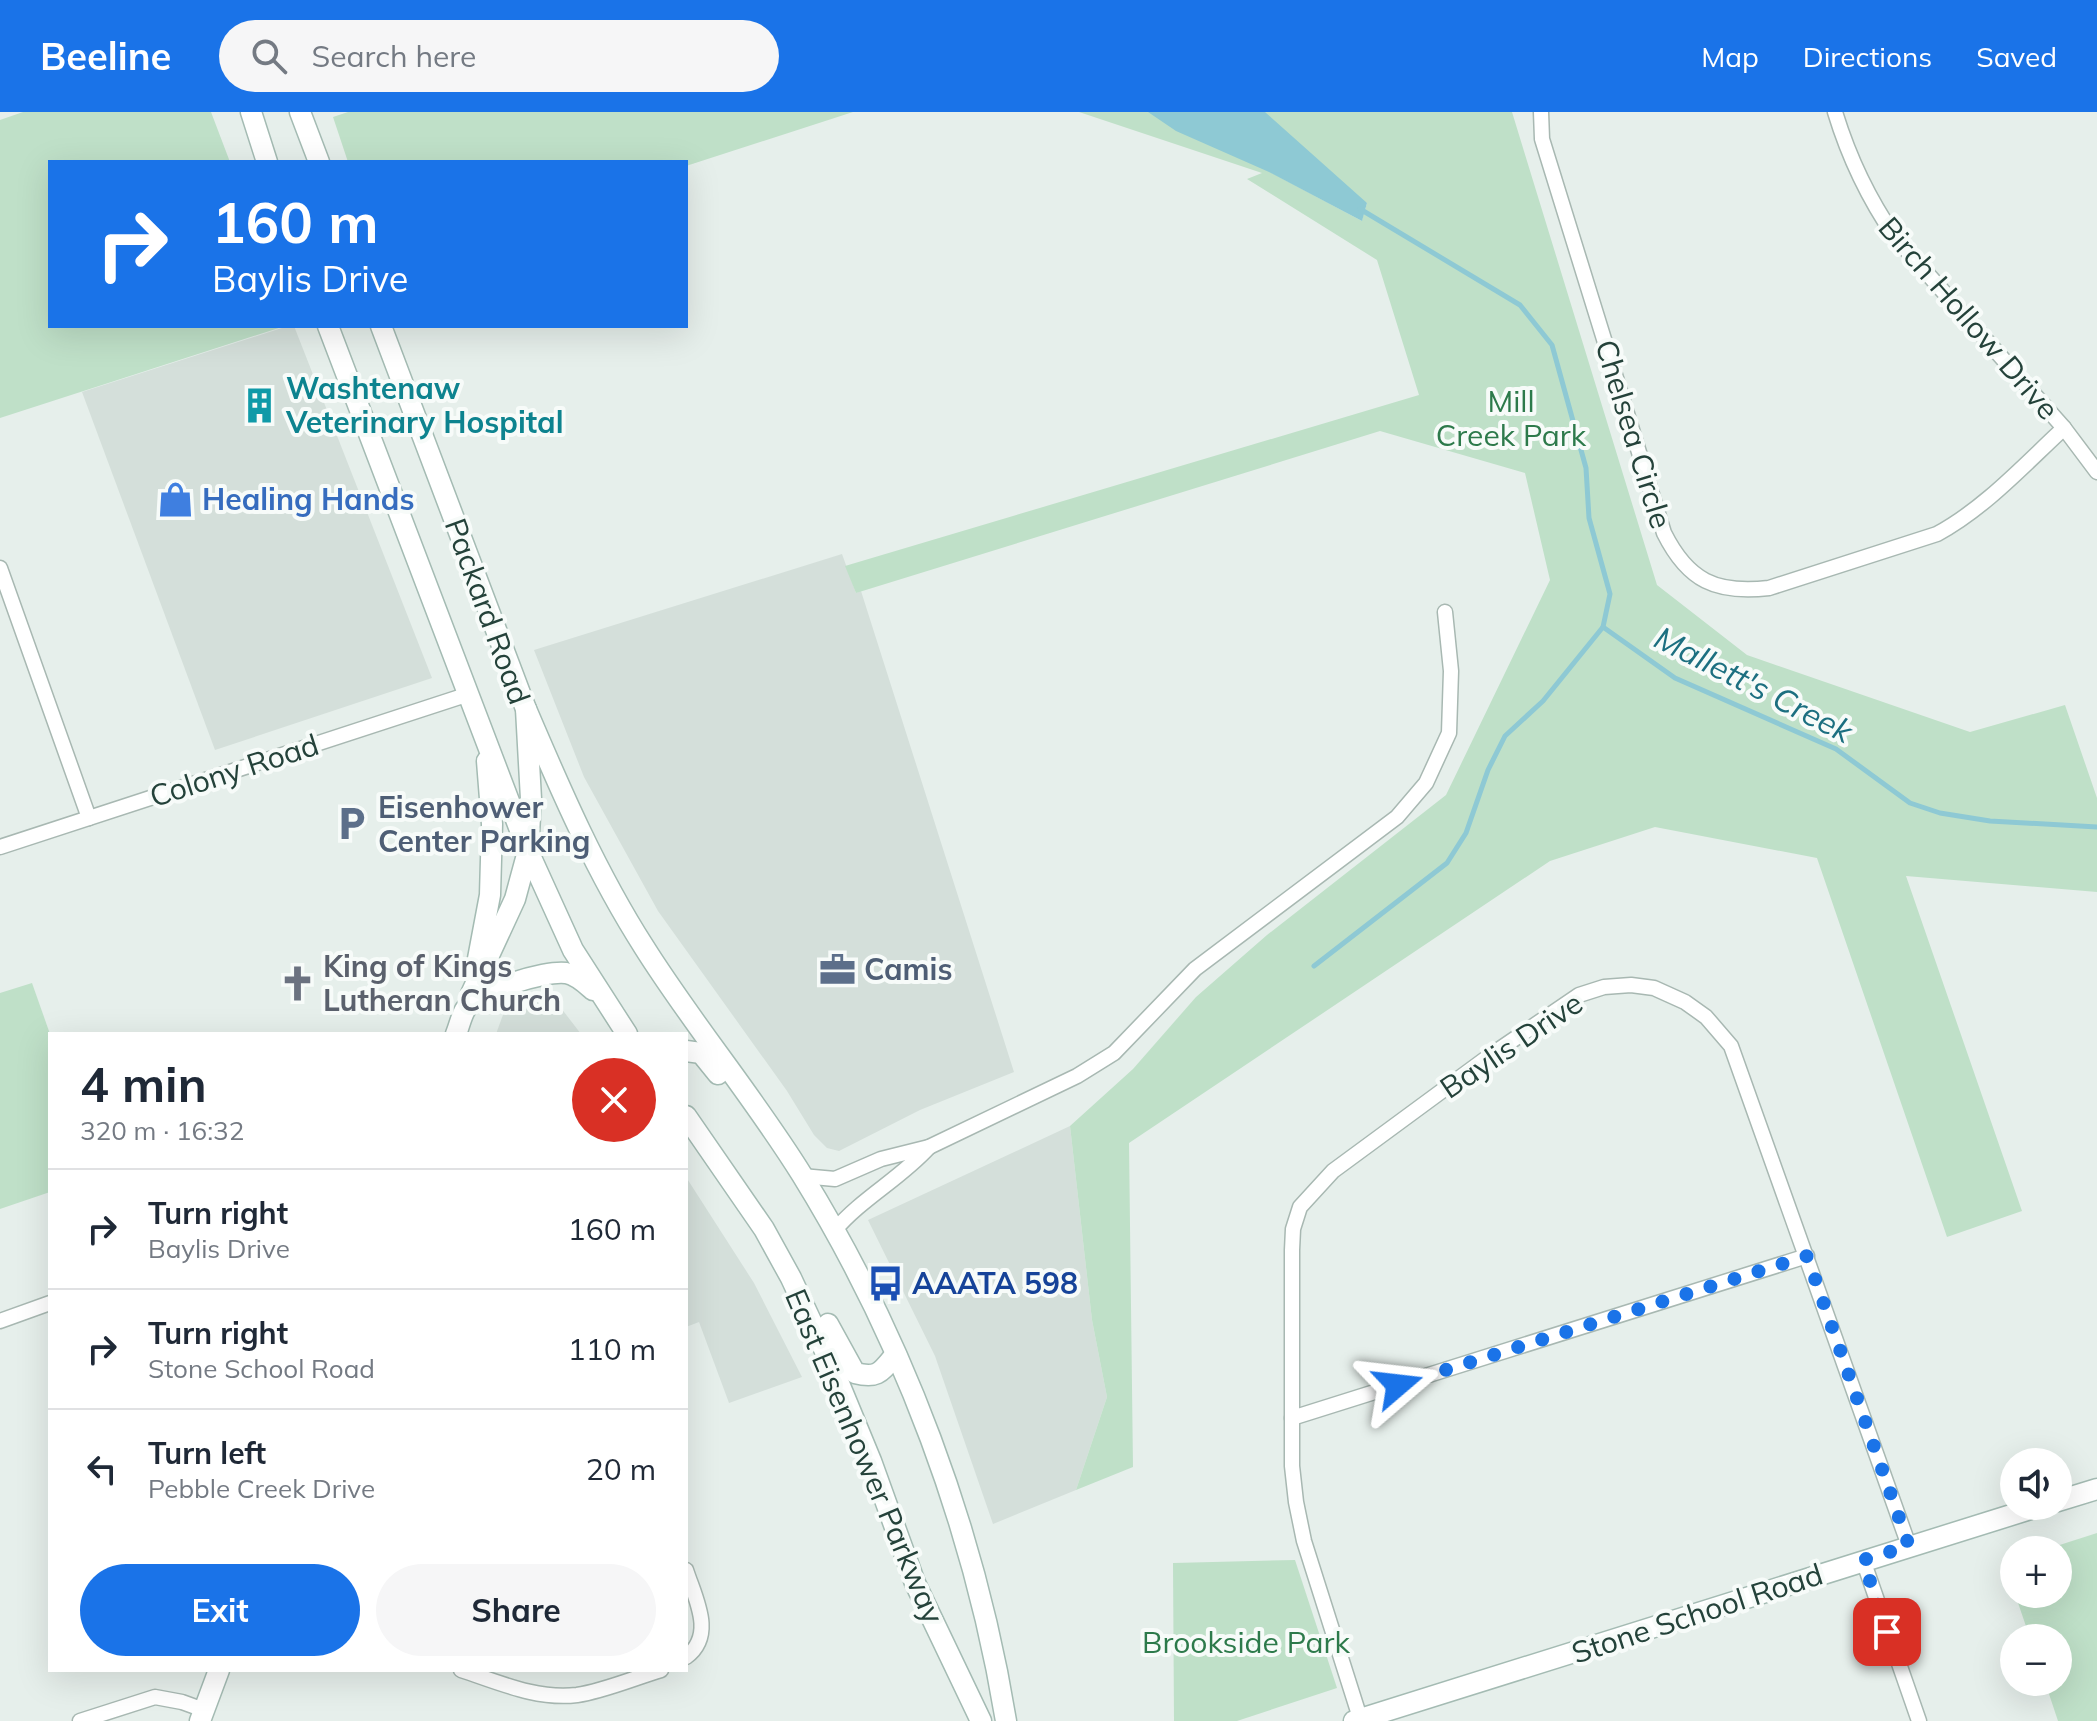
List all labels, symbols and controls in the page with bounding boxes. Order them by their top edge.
search box [219,20,779,92]
text: Beeline [40,32,171,80]
icon: search [247,34,291,78]
text: Search here [311,37,476,75]
text: Map [1701,39,1759,74]
text: Directions [1803,39,1932,74]
text: Saved [1976,39,2057,74]
text: 160 m [212,187,379,257]
icon: right [80,192,184,296]
street label: Birch Hollow Drive [1871,209,2067,427]
text: Baylis Drive [212,256,408,301]
street label: Chelsea Circle [1587,335,1681,533]
place label: Washtenaw Veterinary Hospital [285,369,564,441]
park label: Mill Creek Park [1436,382,1587,454]
building icon: Washtenaw Veterinary Hospital [241,386,279,424]
shop icon: Healing Hands [157,480,195,518]
place label: Healing Hands [202,480,414,518]
street label: Packard Road [437,513,539,709]
water label: Mallett's Creek [1648,617,1861,752]
street label: Colony Road [145,725,323,815]
place label: Eisenhower Center Parking [378,788,591,860]
parking icon: Eisenhower Center Parking [333,805,371,843]
place label: King of Kings Lutheran Church [323,947,561,1019]
office icon: Camis [819,950,857,988]
place label: Camis [864,950,952,988]
church icon: King of Kings Lutheran Church [278,964,316,1002]
street label: Baylis Drive [1433,983,1589,1107]
text: 4 min [80,1054,207,1114]
button: close [572,1058,656,1142]
text: 320 m · 16:32 [80,1114,244,1147]
text: Turn right [148,1194,288,1232]
icon: right [80,1207,124,1251]
text: 160 m [568,1210,656,1248]
text: Baylis Drive [148,1232,290,1265]
bus stop icon: AAATA 598 [867,1264,905,1302]
place label: AAATA 598 [912,1264,1078,1302]
street label: East Eisenhower Parkway [777,1283,953,1629]
text: Turn right [148,1314,288,1352]
icon: right [80,1327,124,1371]
text: 110 m [568,1330,656,1368]
position arrow [1356,1343,1440,1427]
text: Stone School Road [148,1352,375,1385]
text: Turn left [148,1434,266,1472]
icon: left [80,1447,124,1491]
map controls [2000,1448,2072,1696]
button: sound [2000,1448,2072,1520]
text: 20 m [586,1450,656,1488]
text: Pebble Creek Drive [148,1472,375,1505]
button: + [2000,1536,2072,1608]
street label: Stone School Road [1567,1554,1827,1672]
button: Exit [80,1564,360,1656]
button: Share [376,1564,656,1656]
pin [1853,1598,1921,1666]
icon: arrive [1865,1610,1909,1654]
park label: Brookside Park [1142,1623,1350,1661]
button: − [2000,1624,2072,1696]

